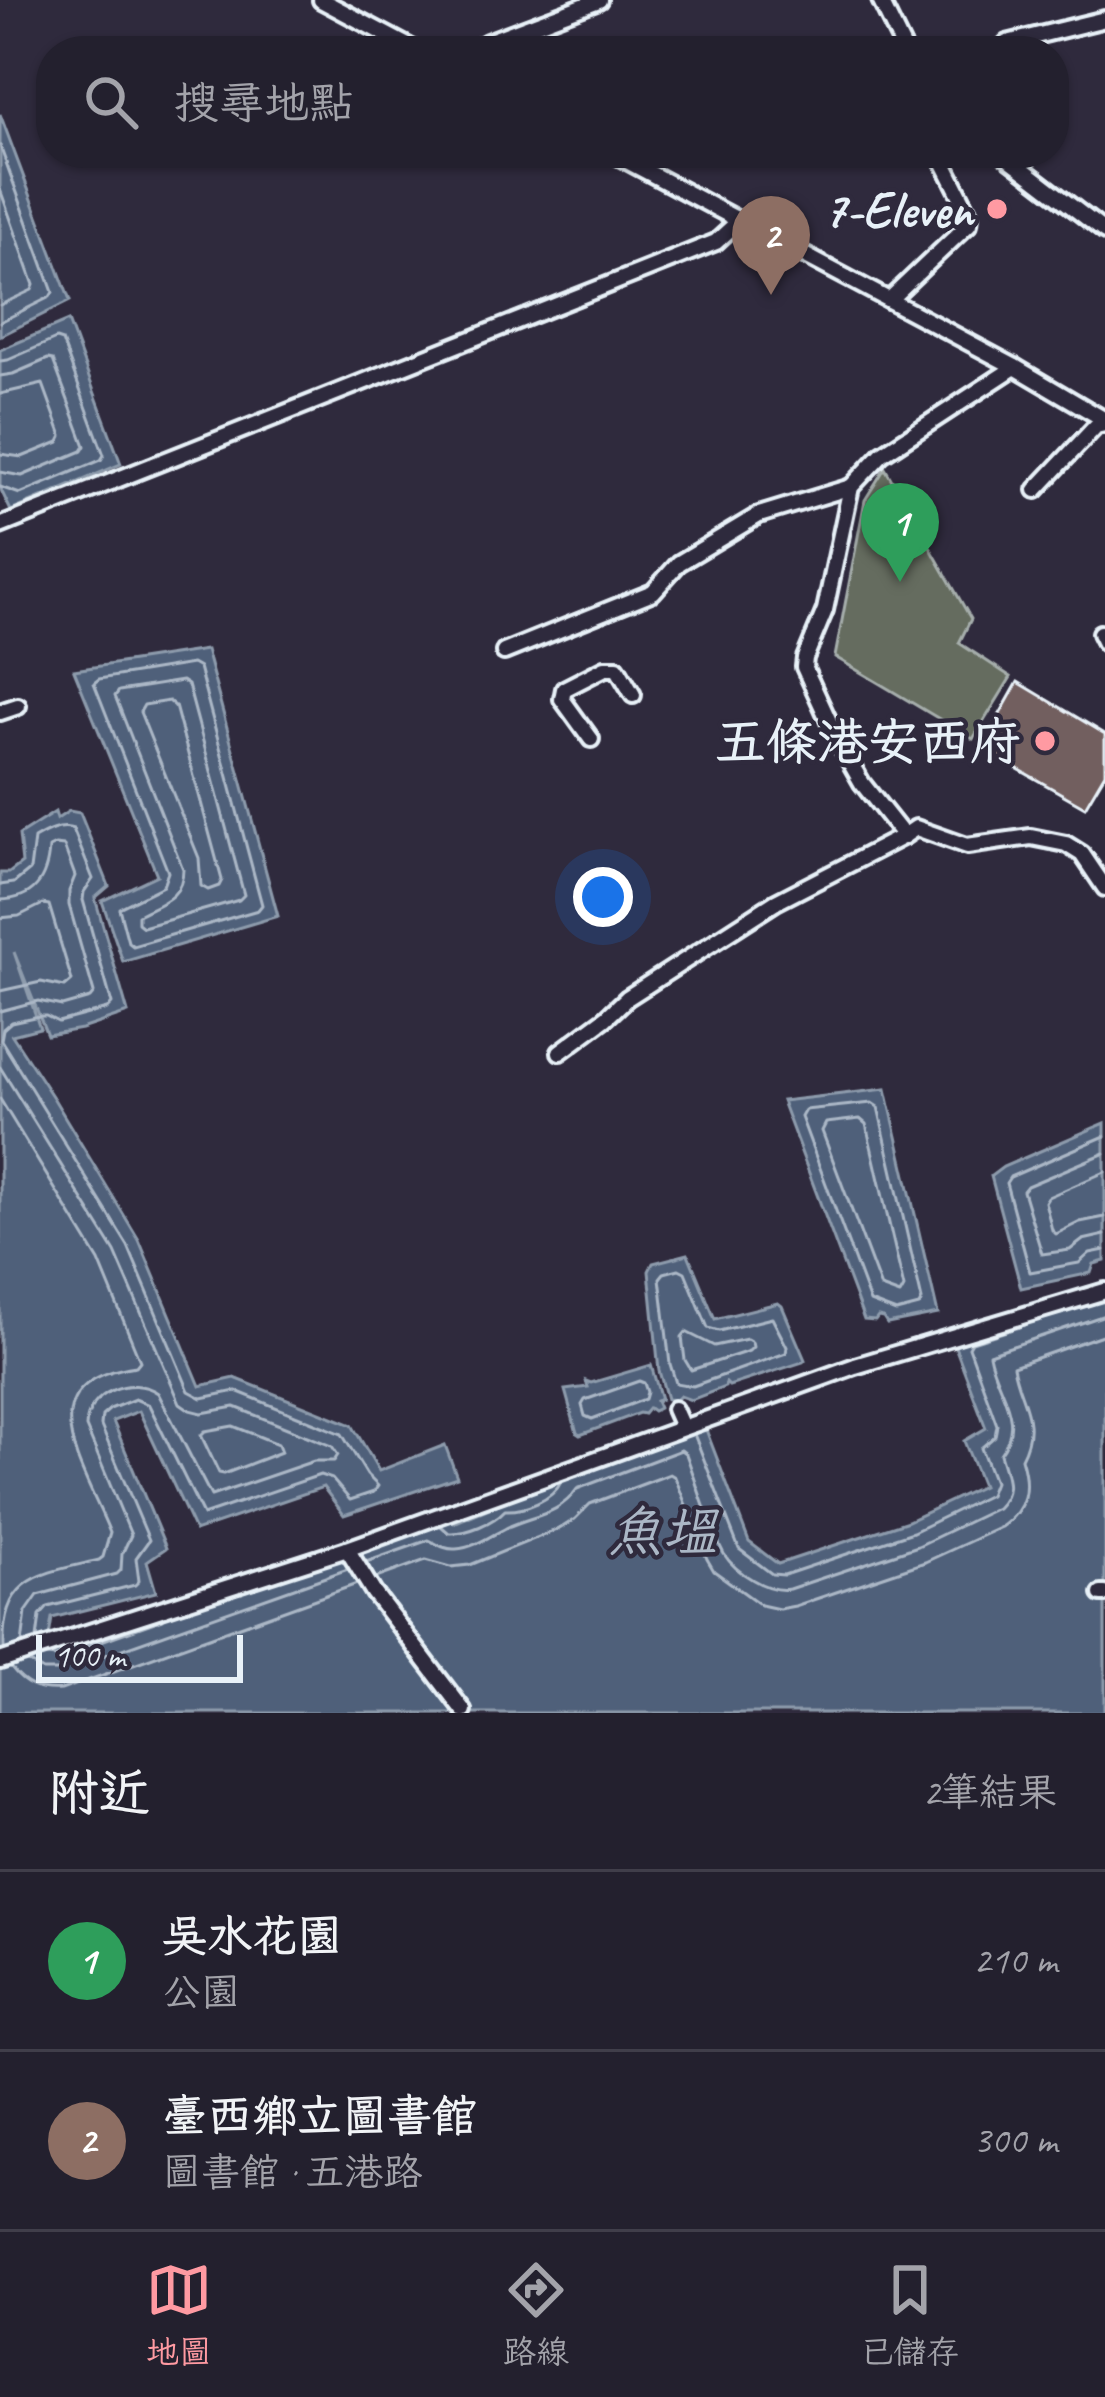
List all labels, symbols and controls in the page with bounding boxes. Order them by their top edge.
search box [36,36,1069,168]
icon: search [78,69,144,135]
text: 搜尋地點 [174,75,354,132]
place label: 7-Eleven [823,178,976,242]
pin: 2 [732,196,810,295]
marker: 7-Eleven [984,196,1010,222]
pin: 1 [861,483,939,582]
place label: 五條港安西府 [715,710,1021,774]
marker: 五條港安西府 [1032,728,1058,754]
your location [573,867,633,927]
water label: 魚塭 [608,1498,720,1566]
scale bar [36,1629,243,1682]
text: 100 m [54,1635,125,1677]
text: 附近 [48,1761,150,1825]
text: 2筆結果 [922,1768,1057,1817]
text: 吳水花園 [162,1908,342,1965]
text: 1 [78,1936,96,1985]
text: 210 m [973,1936,1057,1985]
text: 公園 [162,1968,240,2017]
text: 臺西鄉立圖書館 [162,2088,477,2145]
text: 2 [78,2116,96,2165]
text: 300 m [973,2116,1057,2165]
text: 圖書館 · 五港路 [162,2148,422,2197]
tab: 地圖 [146,2257,212,2373]
tab: 路線 [503,2257,569,2373]
tab: 已儲存 [860,2257,959,2373]

